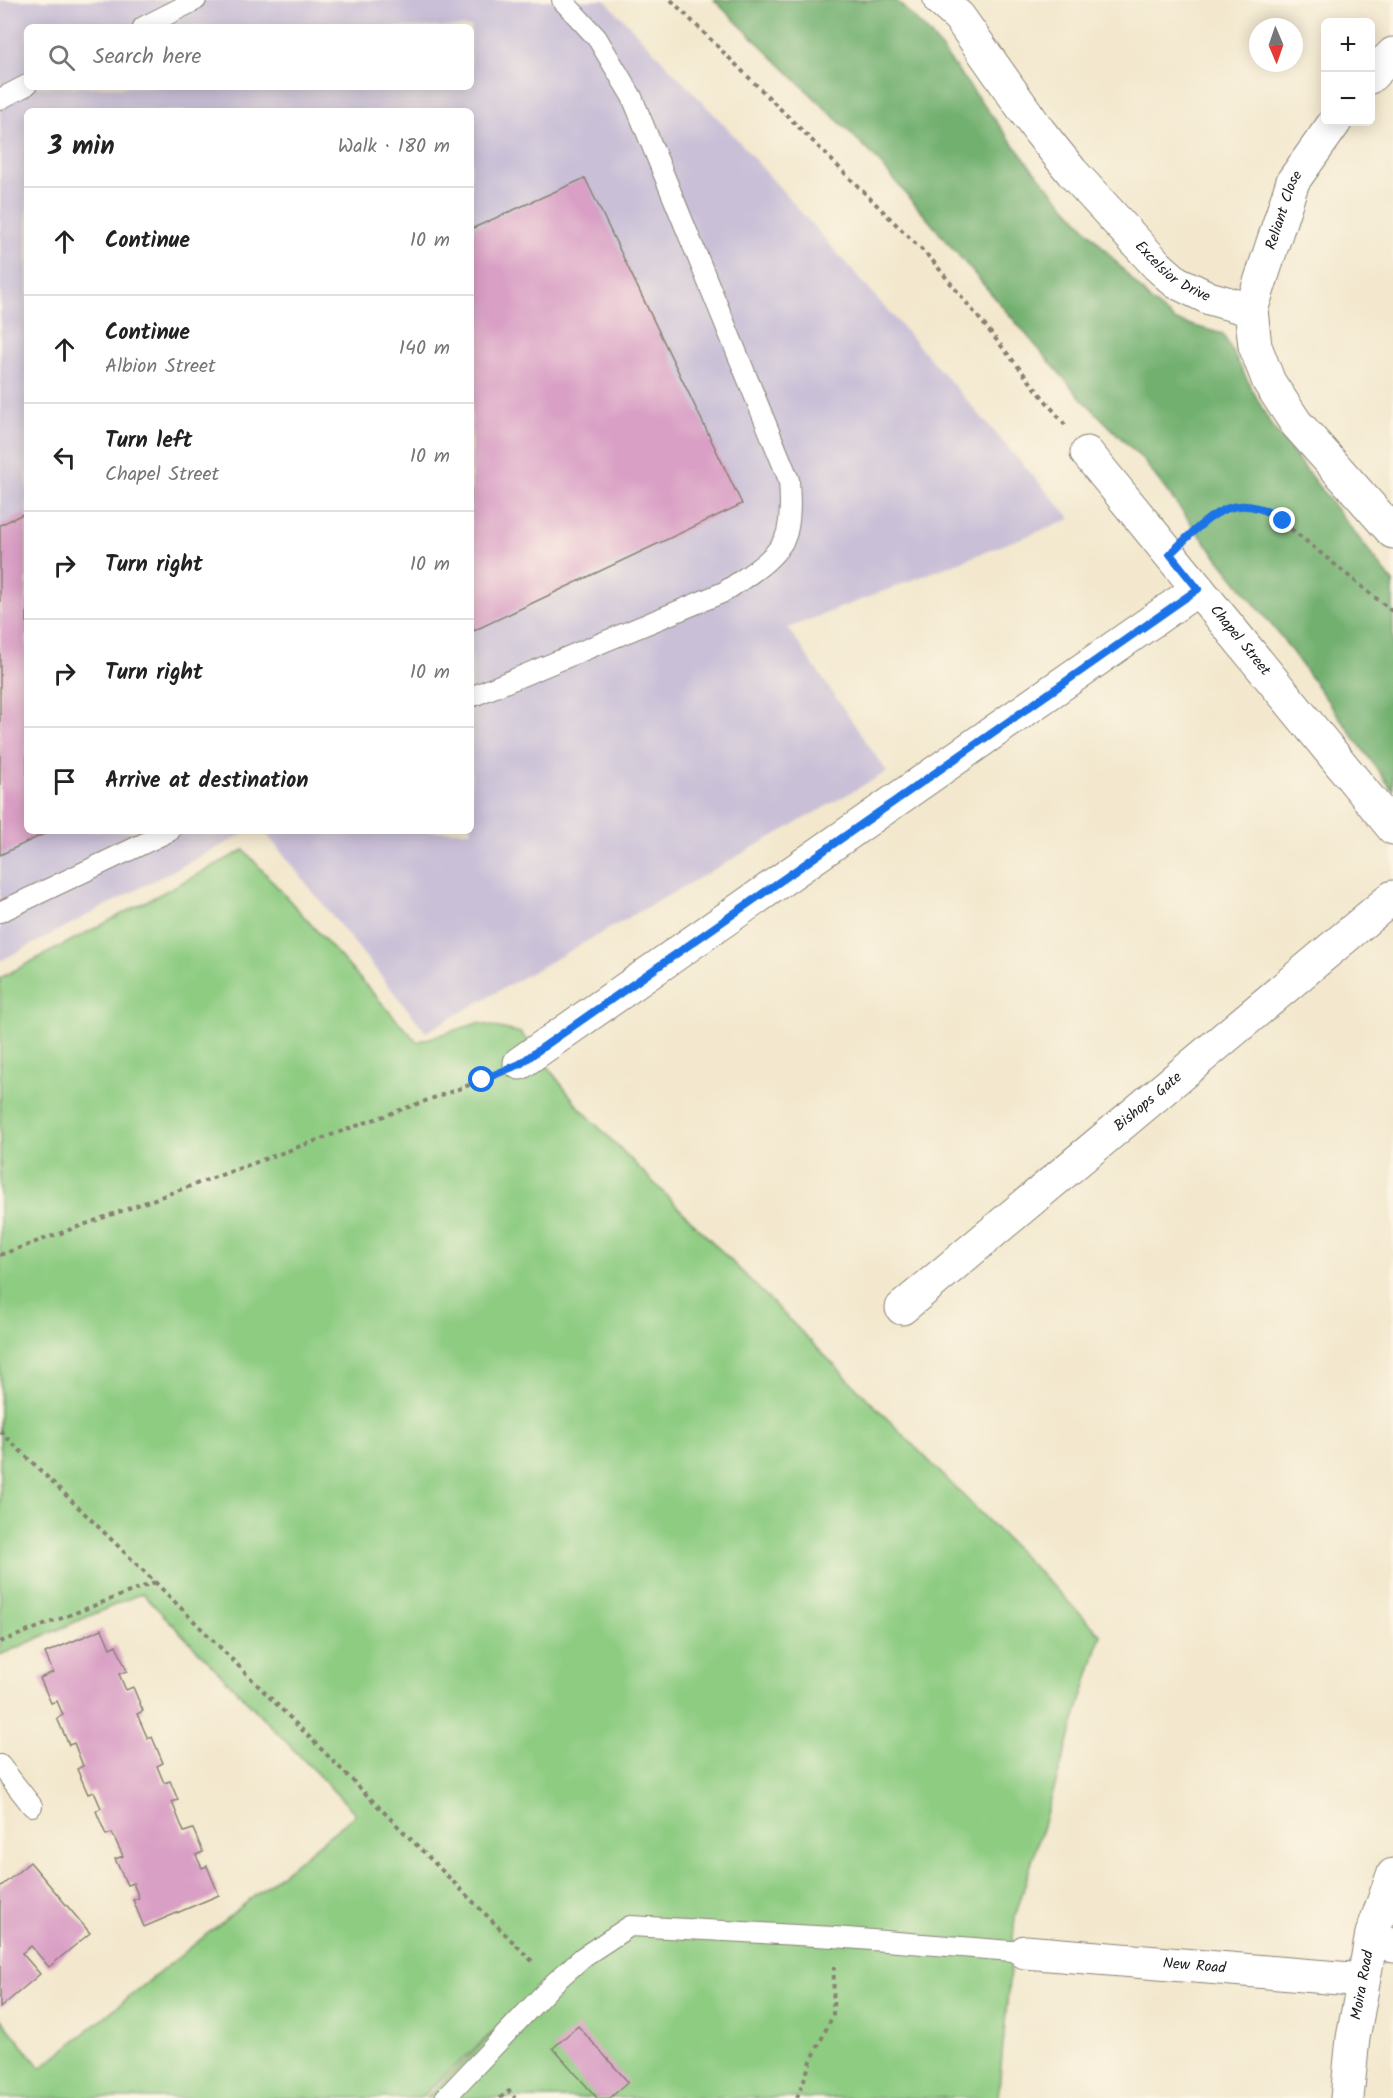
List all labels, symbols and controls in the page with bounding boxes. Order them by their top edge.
north arrow [1249,18,1303,72]
map controls [1321,18,1375,126]
button: + [1321,18,1375,72]
search box [24,24,474,90]
text: Search here [93,40,201,75]
icon: search [45,41,78,74]
button: − [1321,72,1375,126]
text: 3 min [48,126,115,168]
text: Walk · 180 m [338,131,450,163]
street label: Reliant Close [1259,165,1309,253]
text: Continue [105,224,190,259]
icon: ahead [48,225,81,258]
text: 10 m [410,225,450,257]
street label: Excelsior Drive [1129,235,1215,309]
text: Continue [105,316,190,351]
icon: ahead [48,333,81,366]
text: 140 m [399,333,450,365]
text: Albion Street [105,351,216,383]
text: Turn left [105,424,192,459]
icon: left [48,441,81,474]
text: 10 m [410,441,450,473]
text: Chapel Street [105,459,219,491]
route end [1269,507,1295,533]
text: Turn right [105,548,203,583]
icon: right [48,549,81,582]
text: 10 m [410,549,450,581]
street label: Chapel Street [1204,600,1277,681]
text: Turn right [105,656,203,691]
icon: right [48,657,81,690]
text: 10 m [410,657,450,689]
text: Arrive at destination [105,764,308,799]
icon: arrive [48,765,81,798]
route start [468,1066,494,1092]
street label: Bishops Gate [1109,1066,1188,1138]
street label: Moira Road [1345,1948,1381,2022]
street label: New Road [1162,1951,1227,1981]

